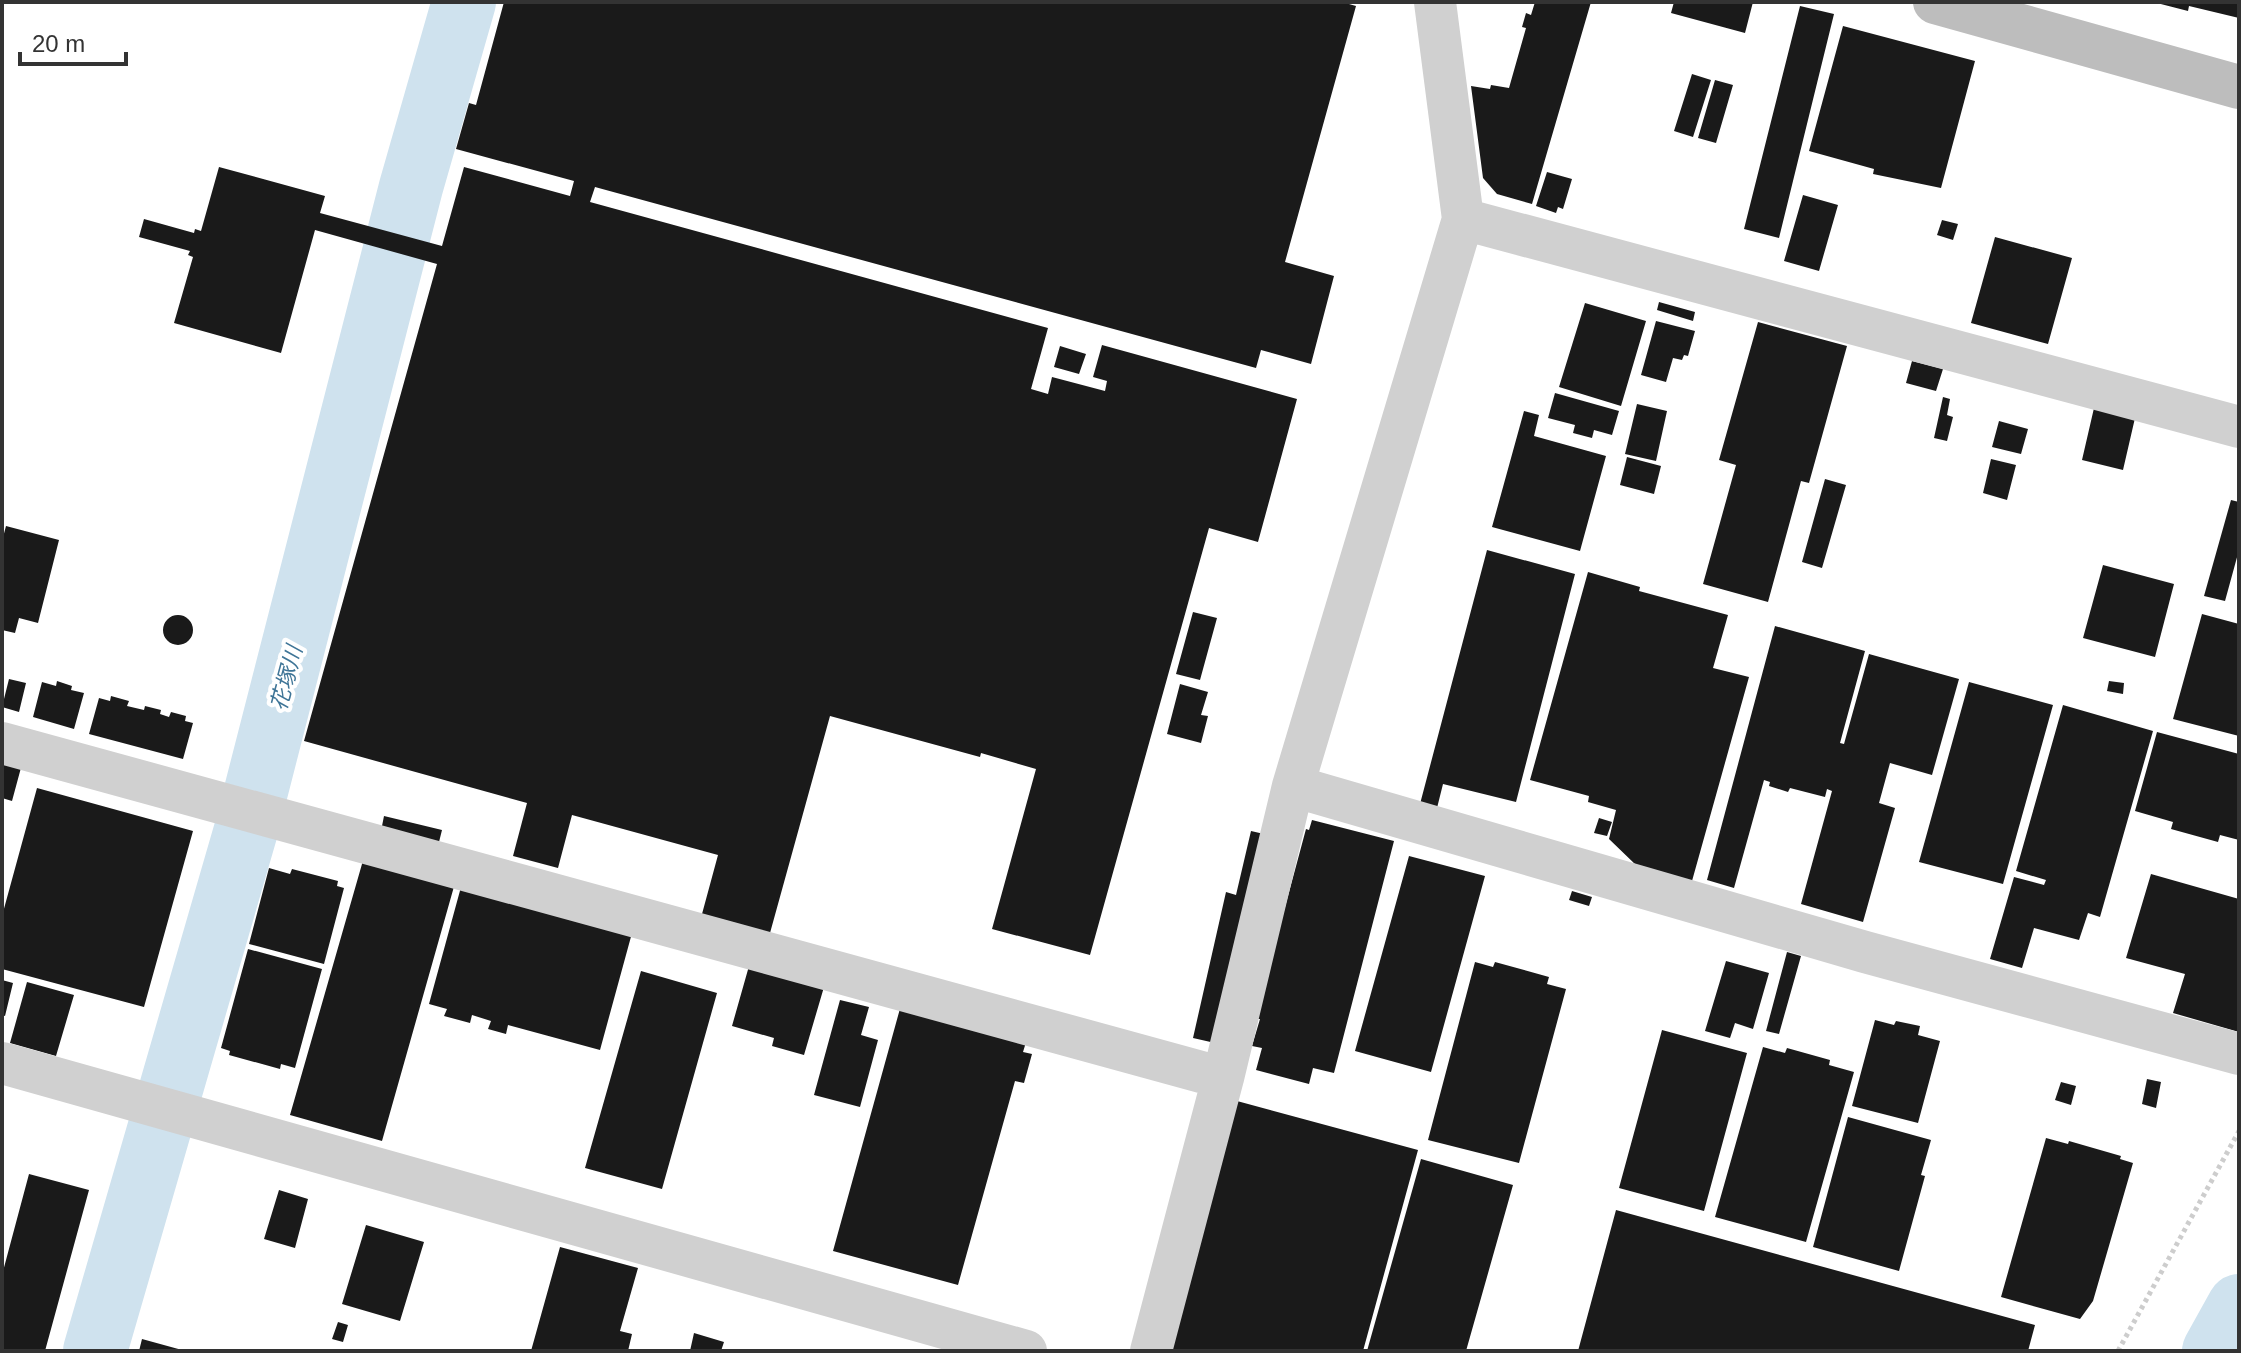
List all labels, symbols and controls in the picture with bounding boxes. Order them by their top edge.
scale bar [20,16,126,66]
text: 20 m [32,30,85,57]
water label: 花塚川 [266,641,308,713]

